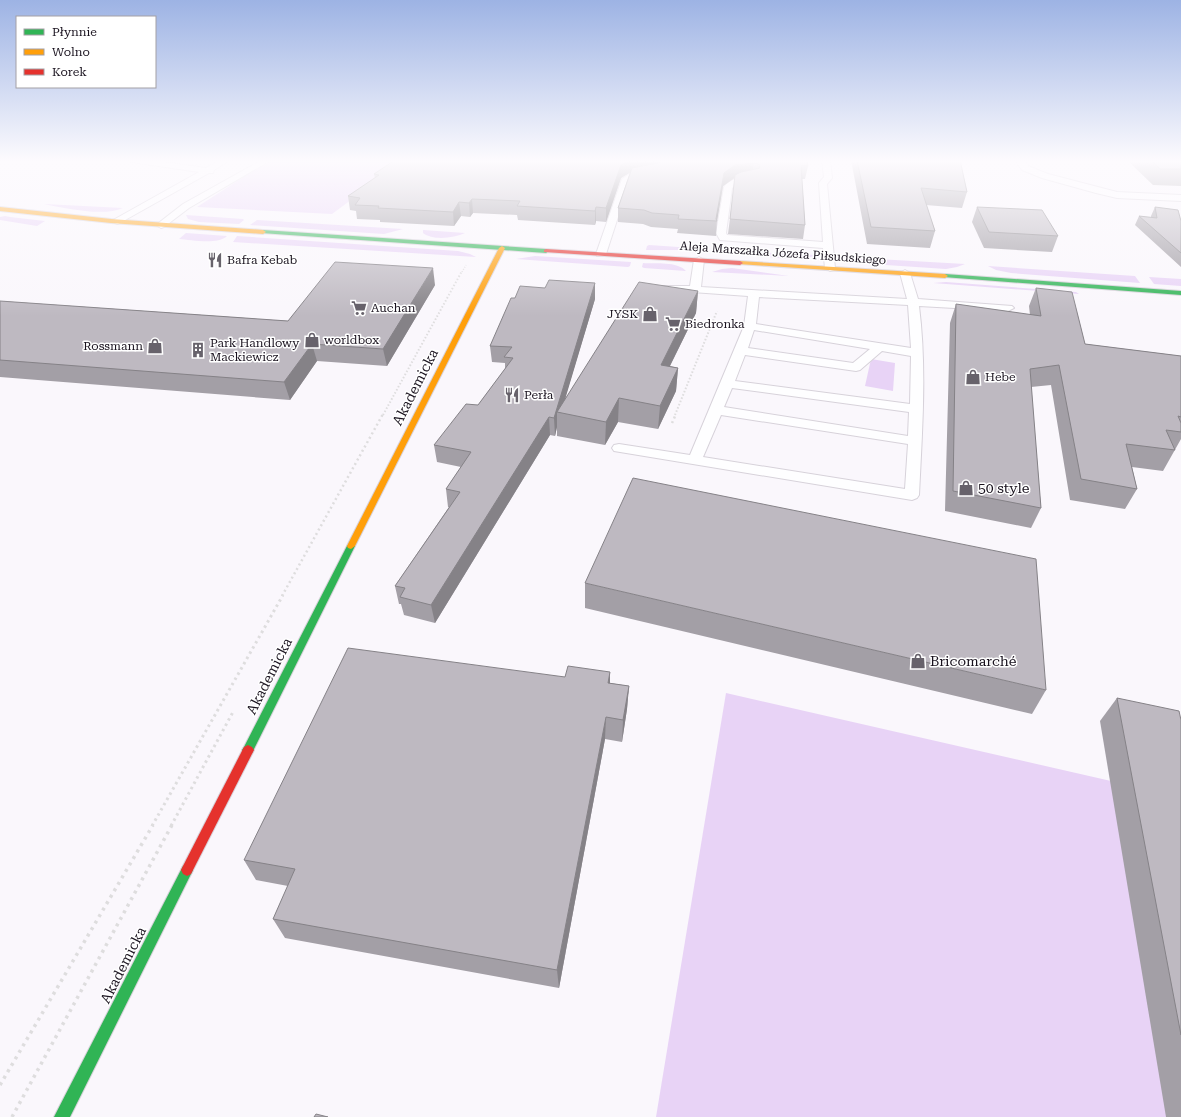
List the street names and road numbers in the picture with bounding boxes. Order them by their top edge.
street label: Aleja Marszałka Józefa Piłsudskiego [679,239,887,267]
street label: Akademicka [389,346,441,428]
street label: Akademicka [243,635,295,717]
street label: Akademicka [97,924,149,1006]

